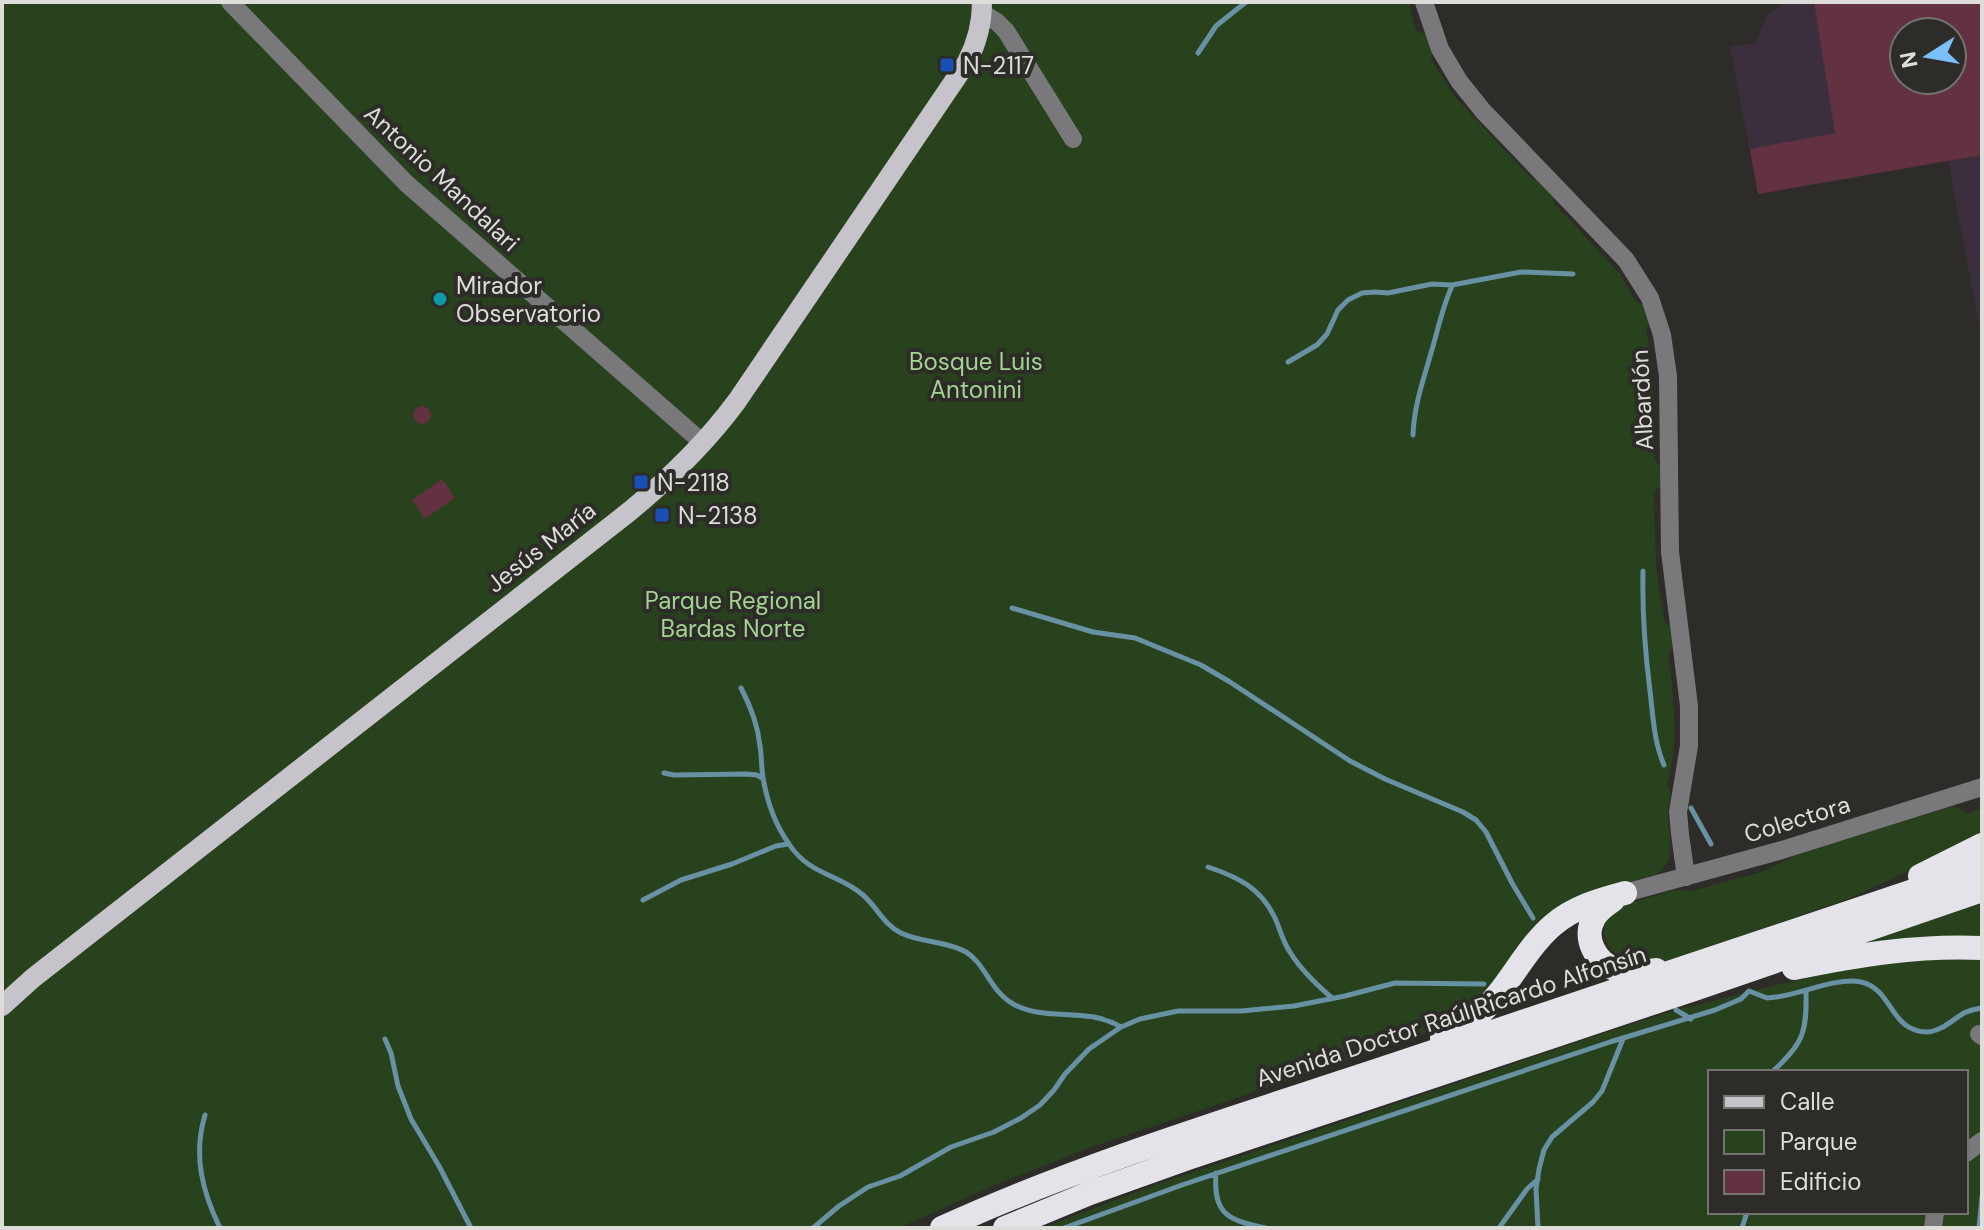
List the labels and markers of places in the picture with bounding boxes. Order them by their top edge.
place label: N-2117 [963,50,1034,81]
marker: N-2117 [938,56,956,74]
place label: Mirador Observatorio [456,270,601,329]
marker: Mirador Observatorio [431,290,449,308]
place label: N-2118 [657,467,730,498]
marker: N-2118 [632,473,650,491]
place label: N-2138 [678,500,758,531]
marker: N-2138 [653,506,671,524]

